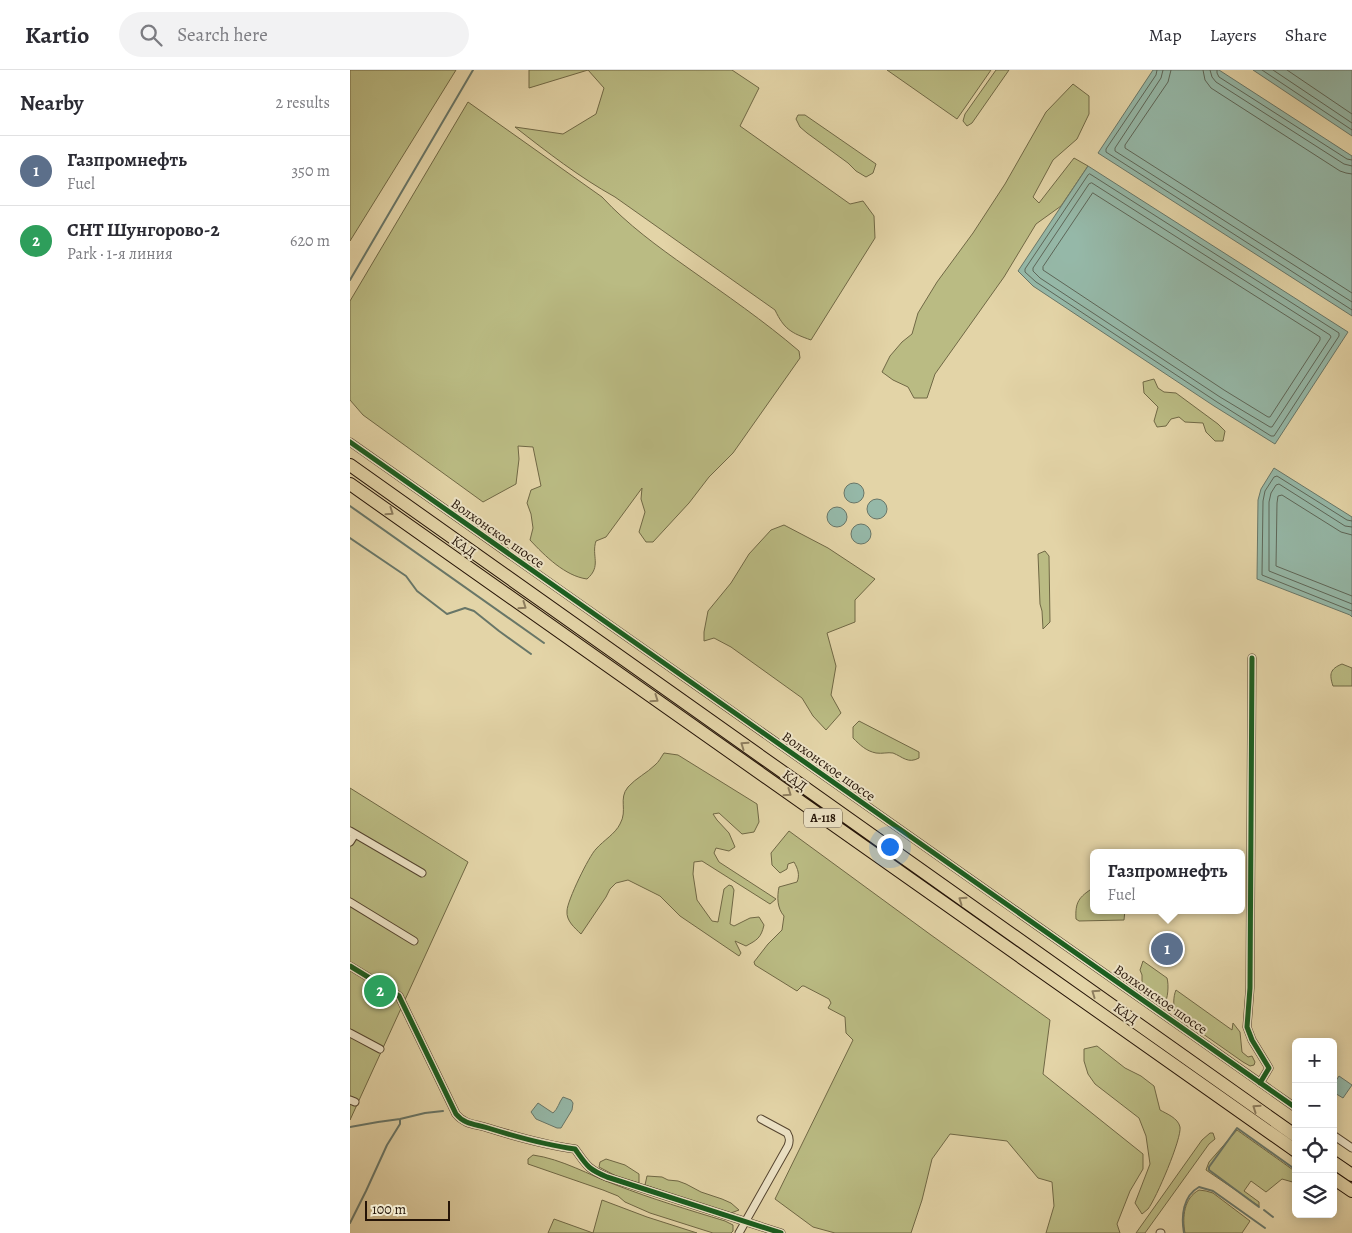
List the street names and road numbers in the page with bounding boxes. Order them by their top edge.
street label: Волхонское шоссе [447,494,548,573]
street label: КАД [448,531,480,562]
street label: Волхонское шоссе [778,727,879,806]
street label: КАД [779,765,811,796]
road number: А-118 [804,808,842,828]
street label: Волхонское шоссе [1110,960,1211,1039]
street label: КАД [1110,998,1142,1029]

